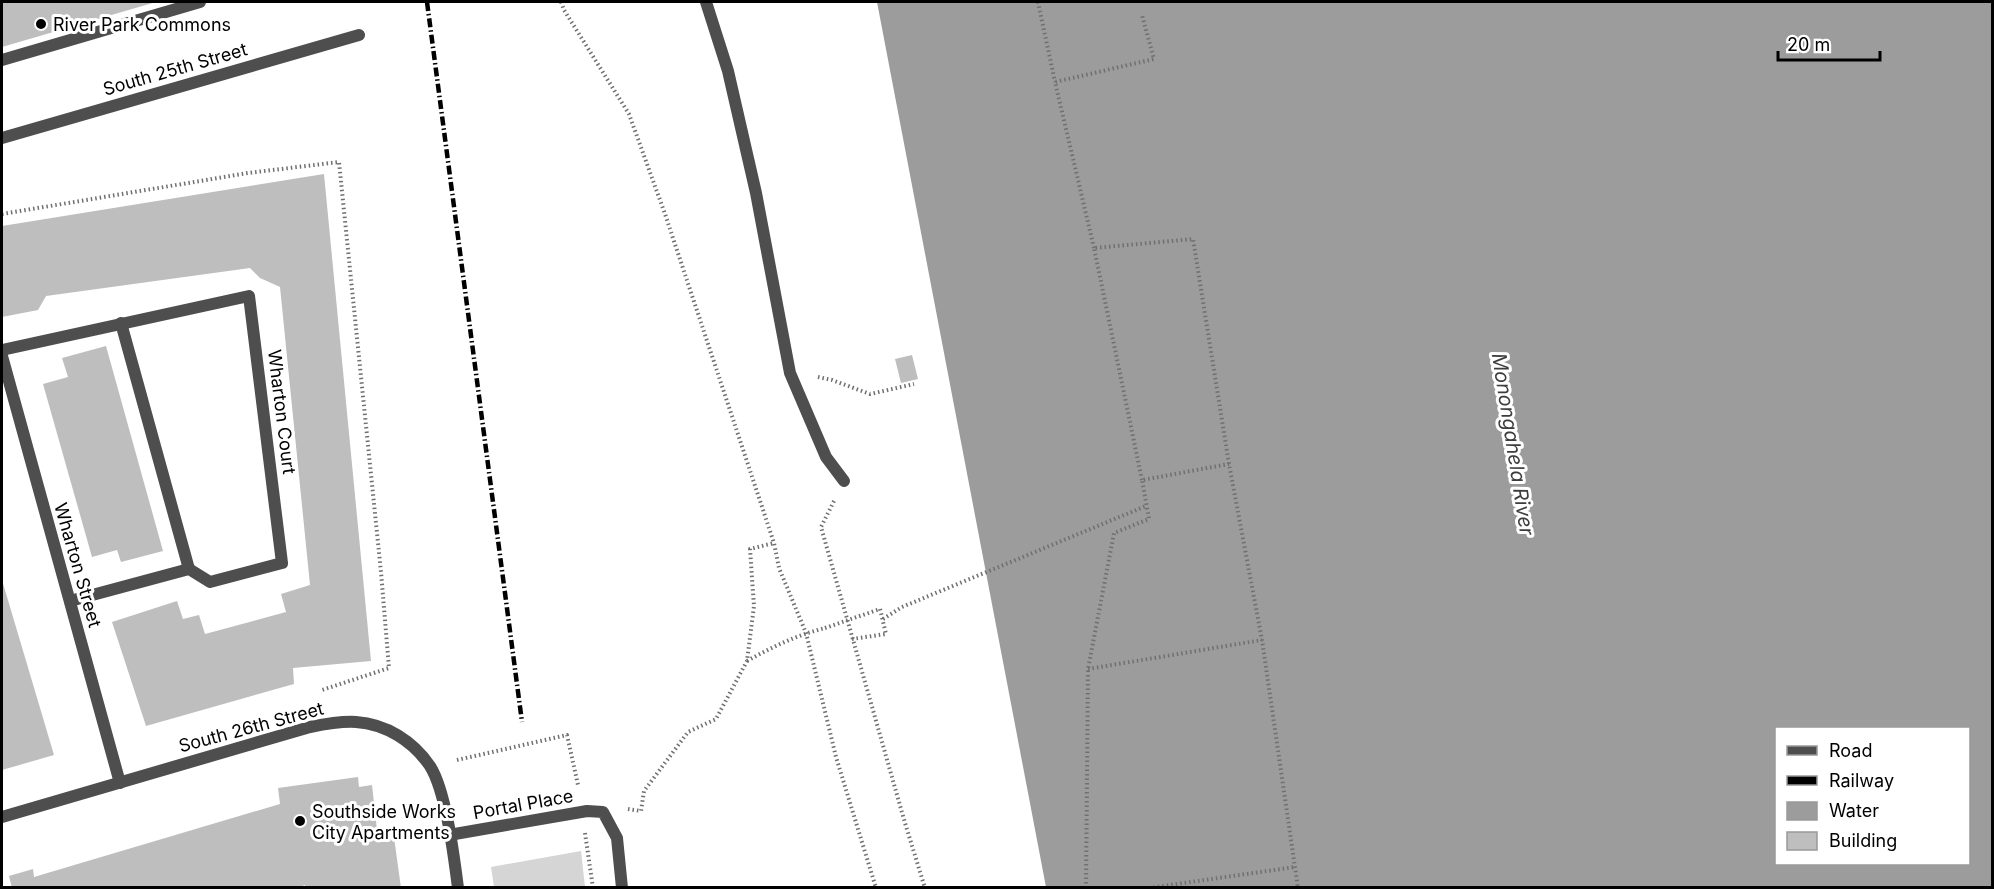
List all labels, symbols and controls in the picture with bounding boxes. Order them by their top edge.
place label: River Park Commons [53,14,231,35]
marker: River Park Commons [34,17,48,31]
scale bar [1778,24,1880,62]
text: 20 m [1787,34,1830,55]
street label: South 25th Street [101,38,250,100]
street label: Wharton Court [264,349,300,476]
water label: Monongahela River [1487,351,1539,537]
street label: Wharton Street [50,500,106,630]
street label: South 26th Street [176,698,326,756]
legend [1775,727,1970,865]
text: Road [1829,740,1872,761]
text: Railway [1829,770,1894,791]
street label: Portal Place [471,785,575,823]
text: Water [1829,800,1879,821]
place label: Southside Works City Apartments [312,801,456,843]
marker: Southside Works City Apartments [293,814,307,828]
text: Building [1829,830,1897,851]

